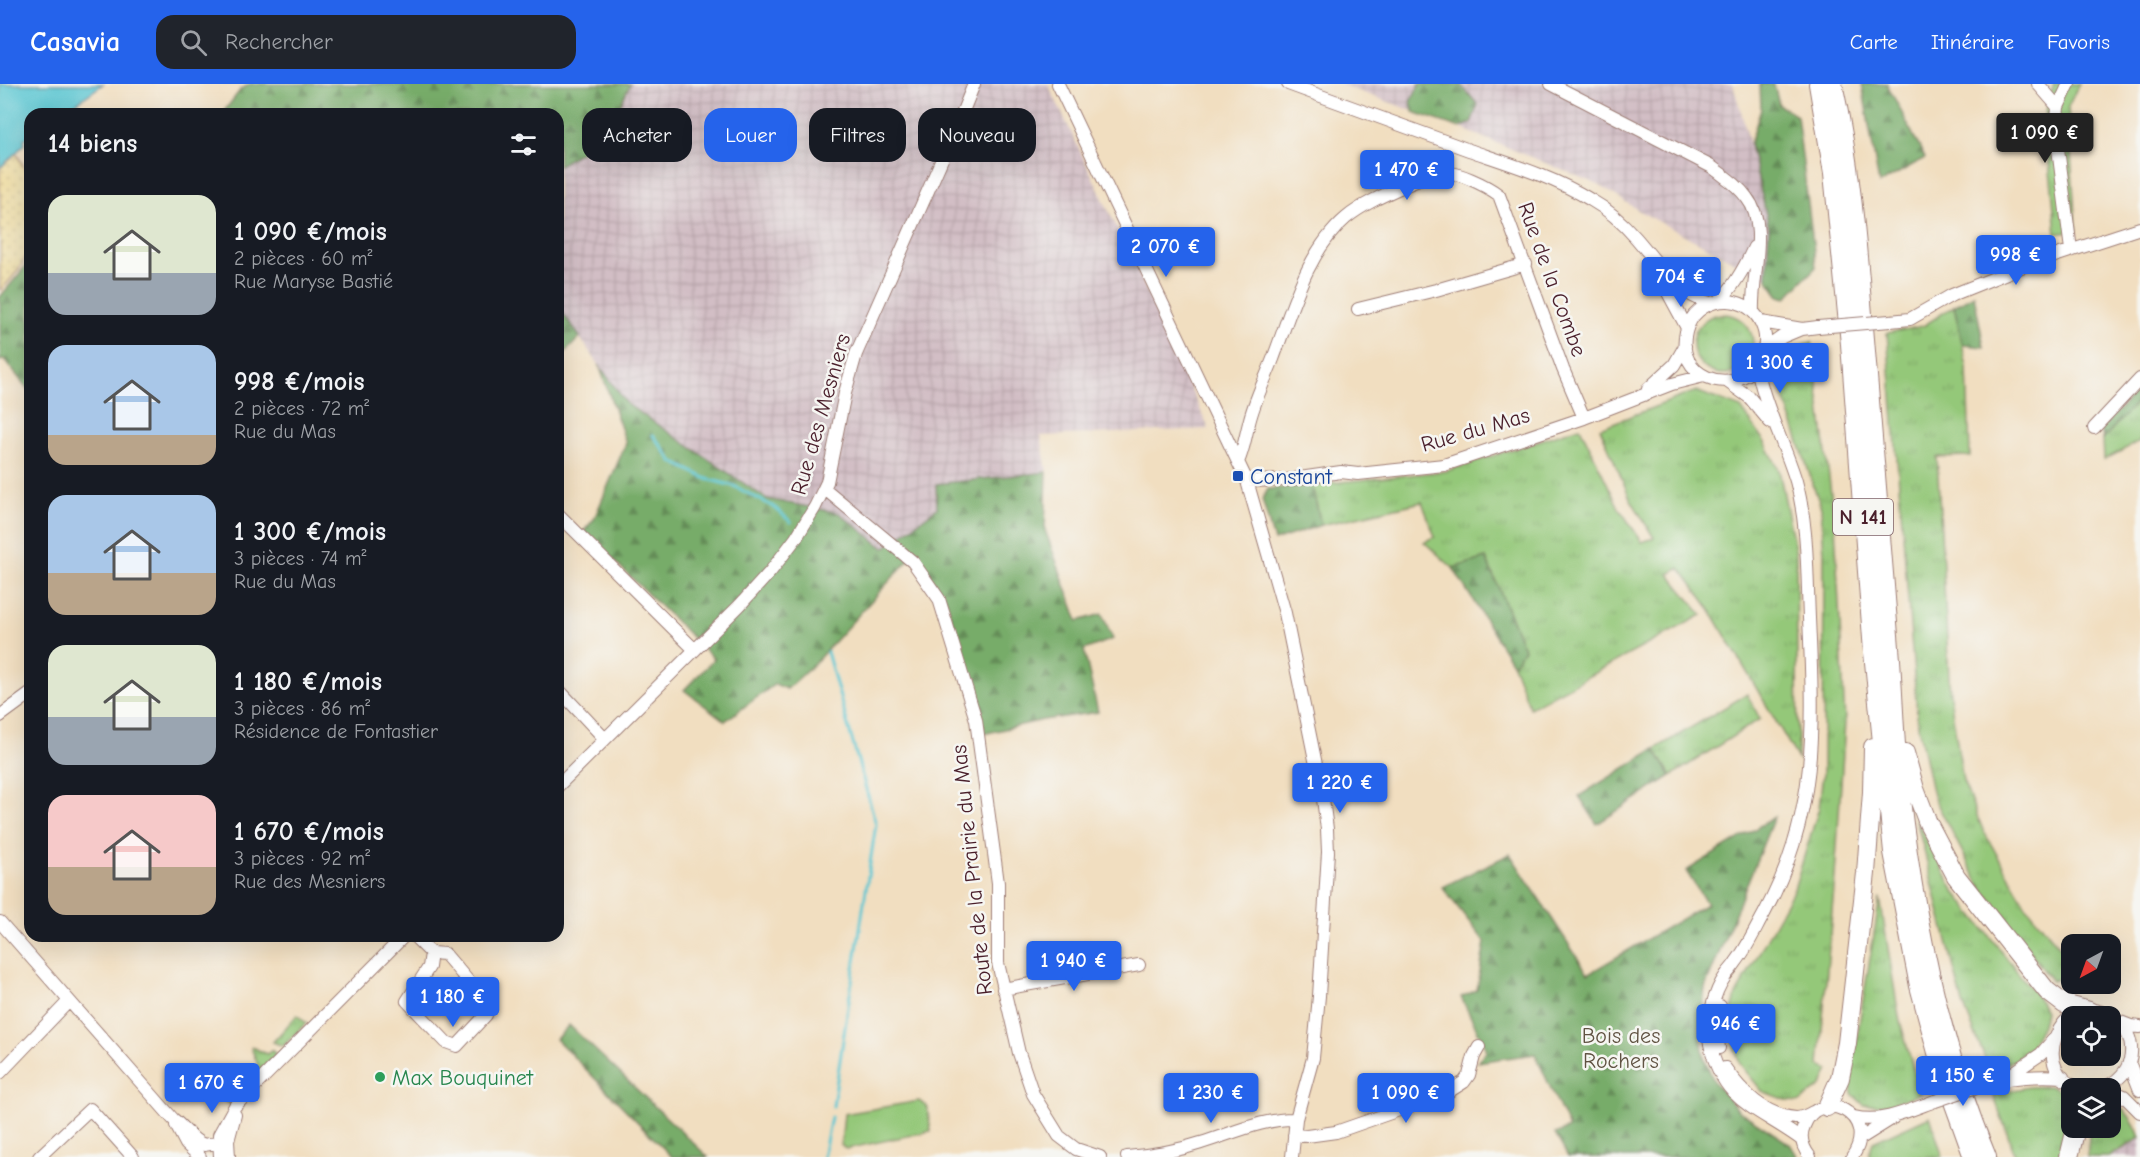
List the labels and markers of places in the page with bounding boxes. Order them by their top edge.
pin: 1 090 € [1990,113,2100,164]
pin: 1 470 € [1352,150,1462,201]
pin: 2 070 € [1111,227,1221,278]
pin: 998 € [1974,235,2058,286]
pin: 704 € [1639,257,1723,308]
pin: 1 300 € [1725,343,1835,394]
place label: Constant [1250,464,1333,490]
marker: Constant [1231,469,1245,483]
pin: 1 220 € [1285,763,1395,814]
pin: 1 940 € [1019,941,1129,992]
pin: 1 180 € [398,977,508,1028]
pin: 946 € [1694,1004,1778,1055]
pin: 1 150 € [1908,1056,2018,1107]
pin: 1 670 € [157,1063,267,1114]
place label: Max Bouquinet [392,1065,534,1091]
marker: Max Bouquinet [373,1070,387,1084]
pin: 1 230 € [1156,1073,1266,1124]
pin: 1 090 € [1351,1073,1461,1124]

